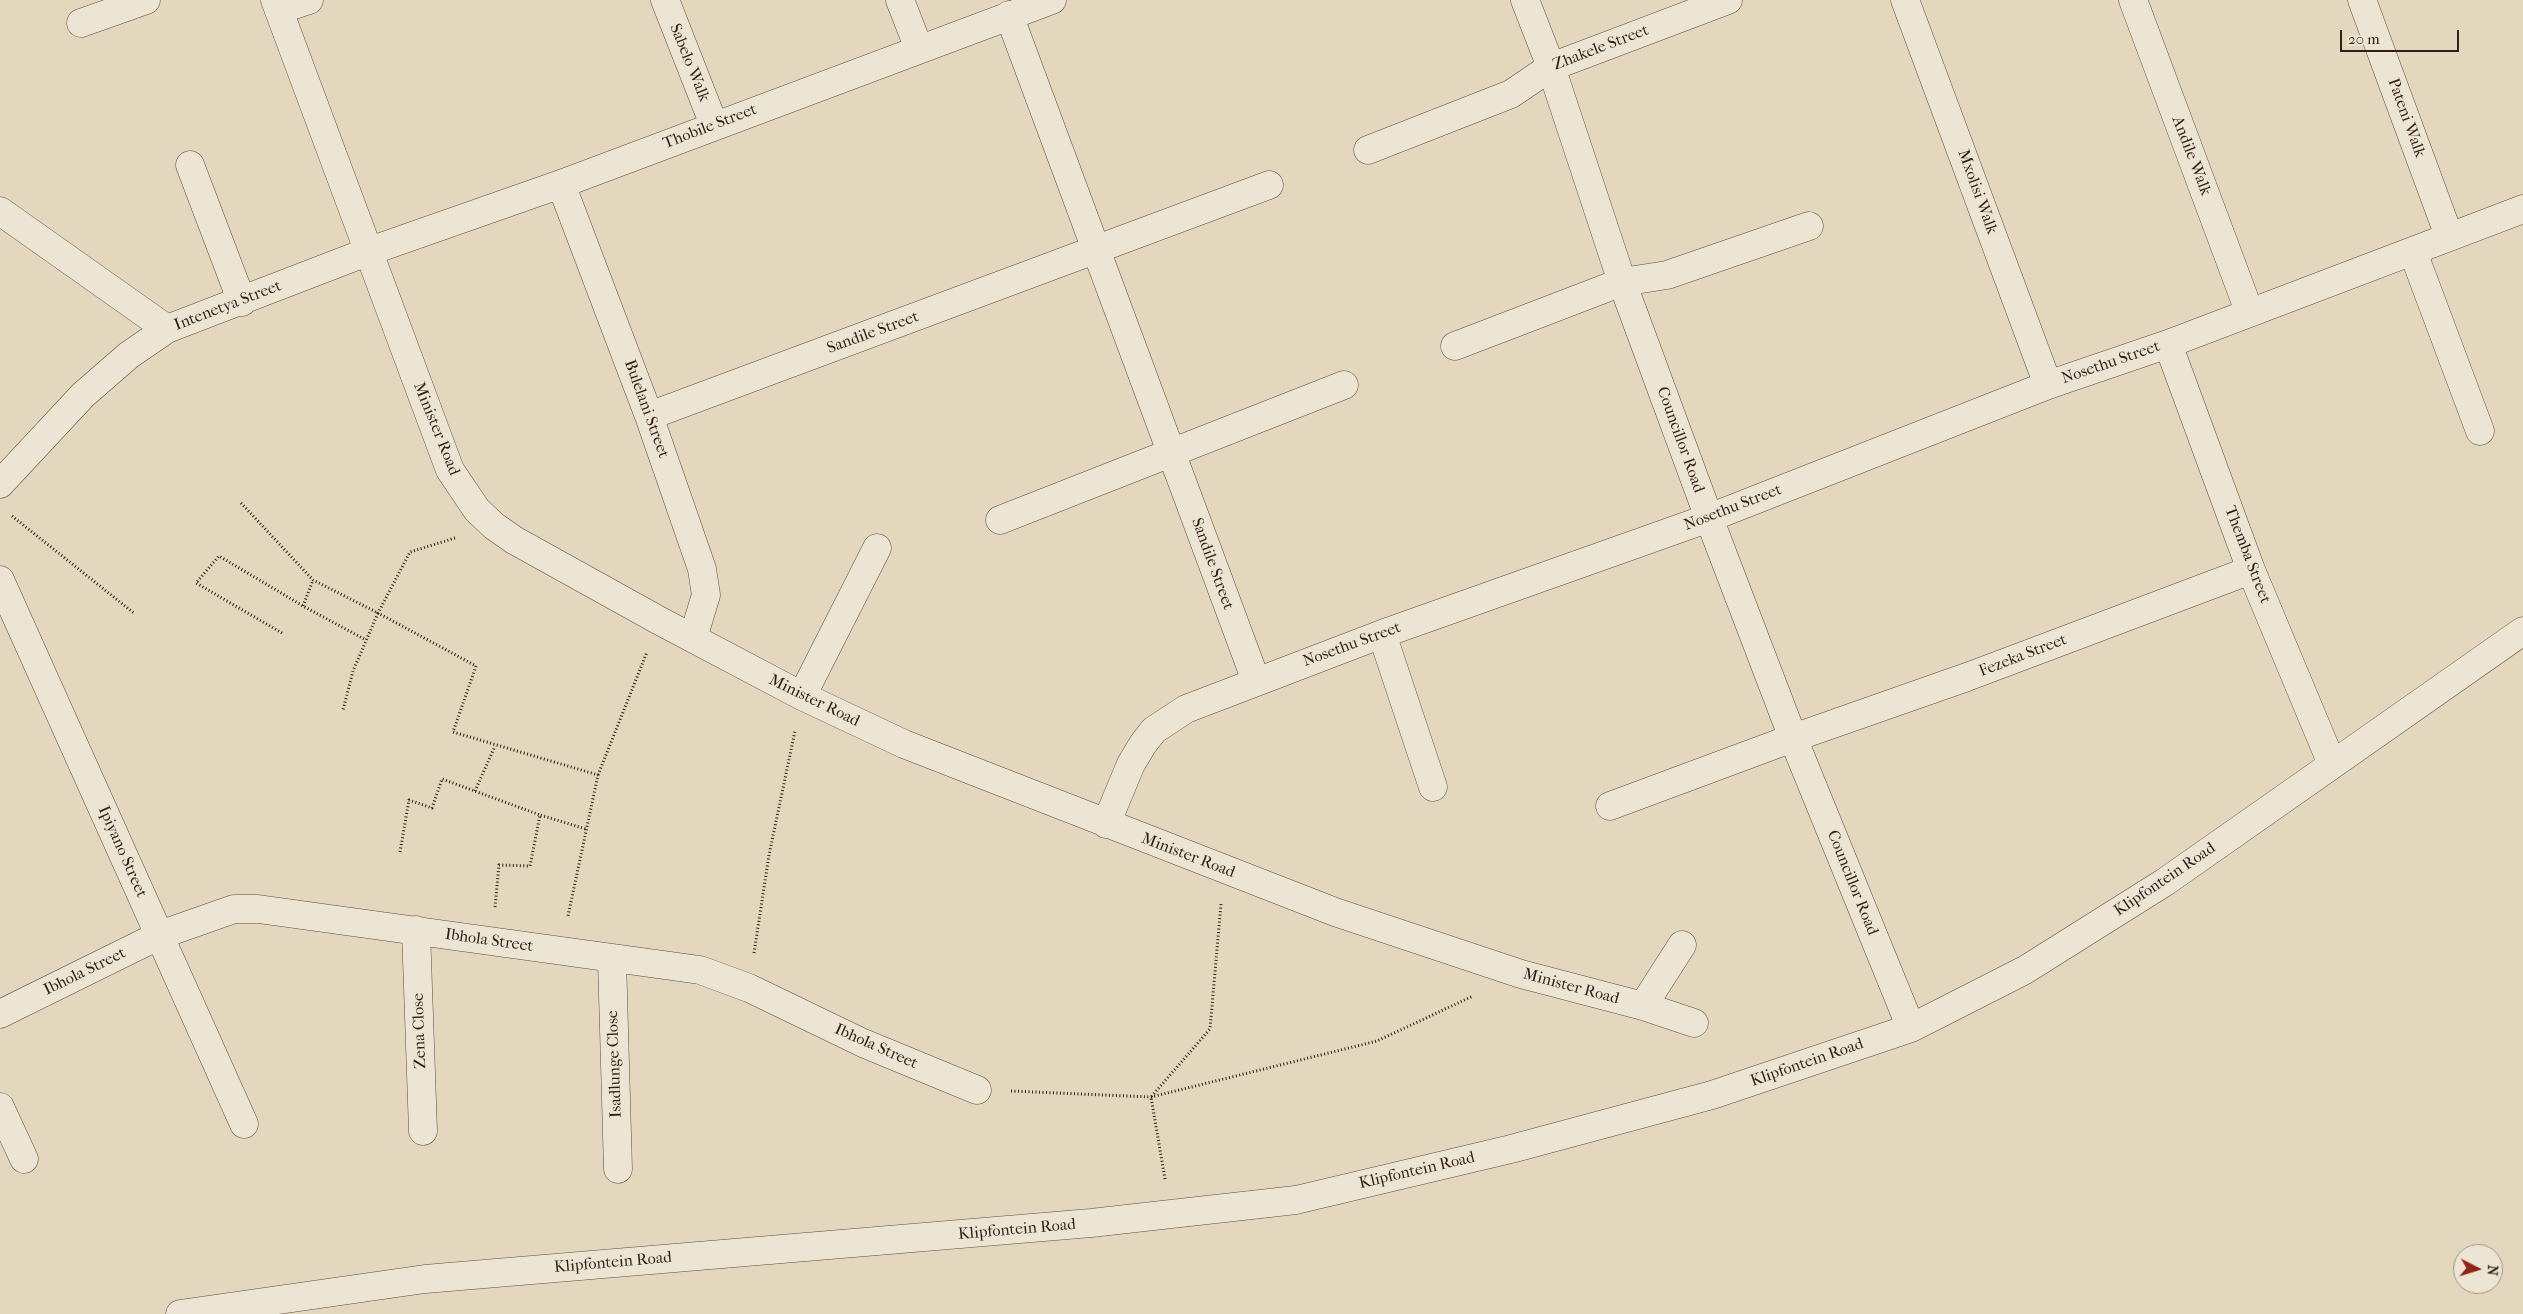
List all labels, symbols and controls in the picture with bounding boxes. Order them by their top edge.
scale bar [2343,20,2462,52]
street label: Sabelo Walk [665,21,713,105]
street label: Zhakele Street [1550,21,1652,75]
text: 20 m [2348,30,2380,48]
street label: Pateni Walk [2383,76,2429,160]
street label: Thobile Street [660,100,760,154]
street label: Andile Walk [2167,114,2215,198]
street label: Mxolisi Walk [1953,147,2001,237]
street label: Intenetya Street [172,277,284,335]
street label: Sandile Street [825,308,921,358]
street label: Nosethu Street [2059,337,2163,389]
street label: Bulelani Street [619,357,673,461]
street label: Minister Road [409,380,463,478]
street label: Councillor Road [1652,384,1708,496]
street label: Nosethu Street [1681,481,1785,535]
street label: Themba Street [2220,504,2274,606]
street label: Sandile Street [1187,516,1237,612]
street label: Nosethu Street [1300,618,1404,672]
street label: Fezeka Street [1976,630,2070,682]
street label: Minister Road [765,671,863,731]
street label: Ipiyano Street [93,803,151,901]
street label: Councillor Road [1822,828,1882,938]
street label: Minister Road [1138,829,1238,883]
street label: Klipfontein Road [2111,839,2219,921]
street label: Ibhola Street [444,925,534,957]
street label: Ibhola Street [41,944,129,1000]
street label: Minister Road [1521,965,1621,1009]
street label: Zena Close [409,993,431,1069]
street label: Isadlunge Close [604,1010,626,1118]
street label: Ibhola Street [832,1020,920,1074]
street label: Klipfontein Road [1748,1035,1866,1091]
street label: Klipfontein Road [1357,1148,1477,1194]
street label: Klipfontein Road [957,1215,1077,1245]
north arrow [2453,1244,2503,1294]
street label: Klipfontein Road [553,1248,673,1278]
text: N [2484,1264,2501,1276]

